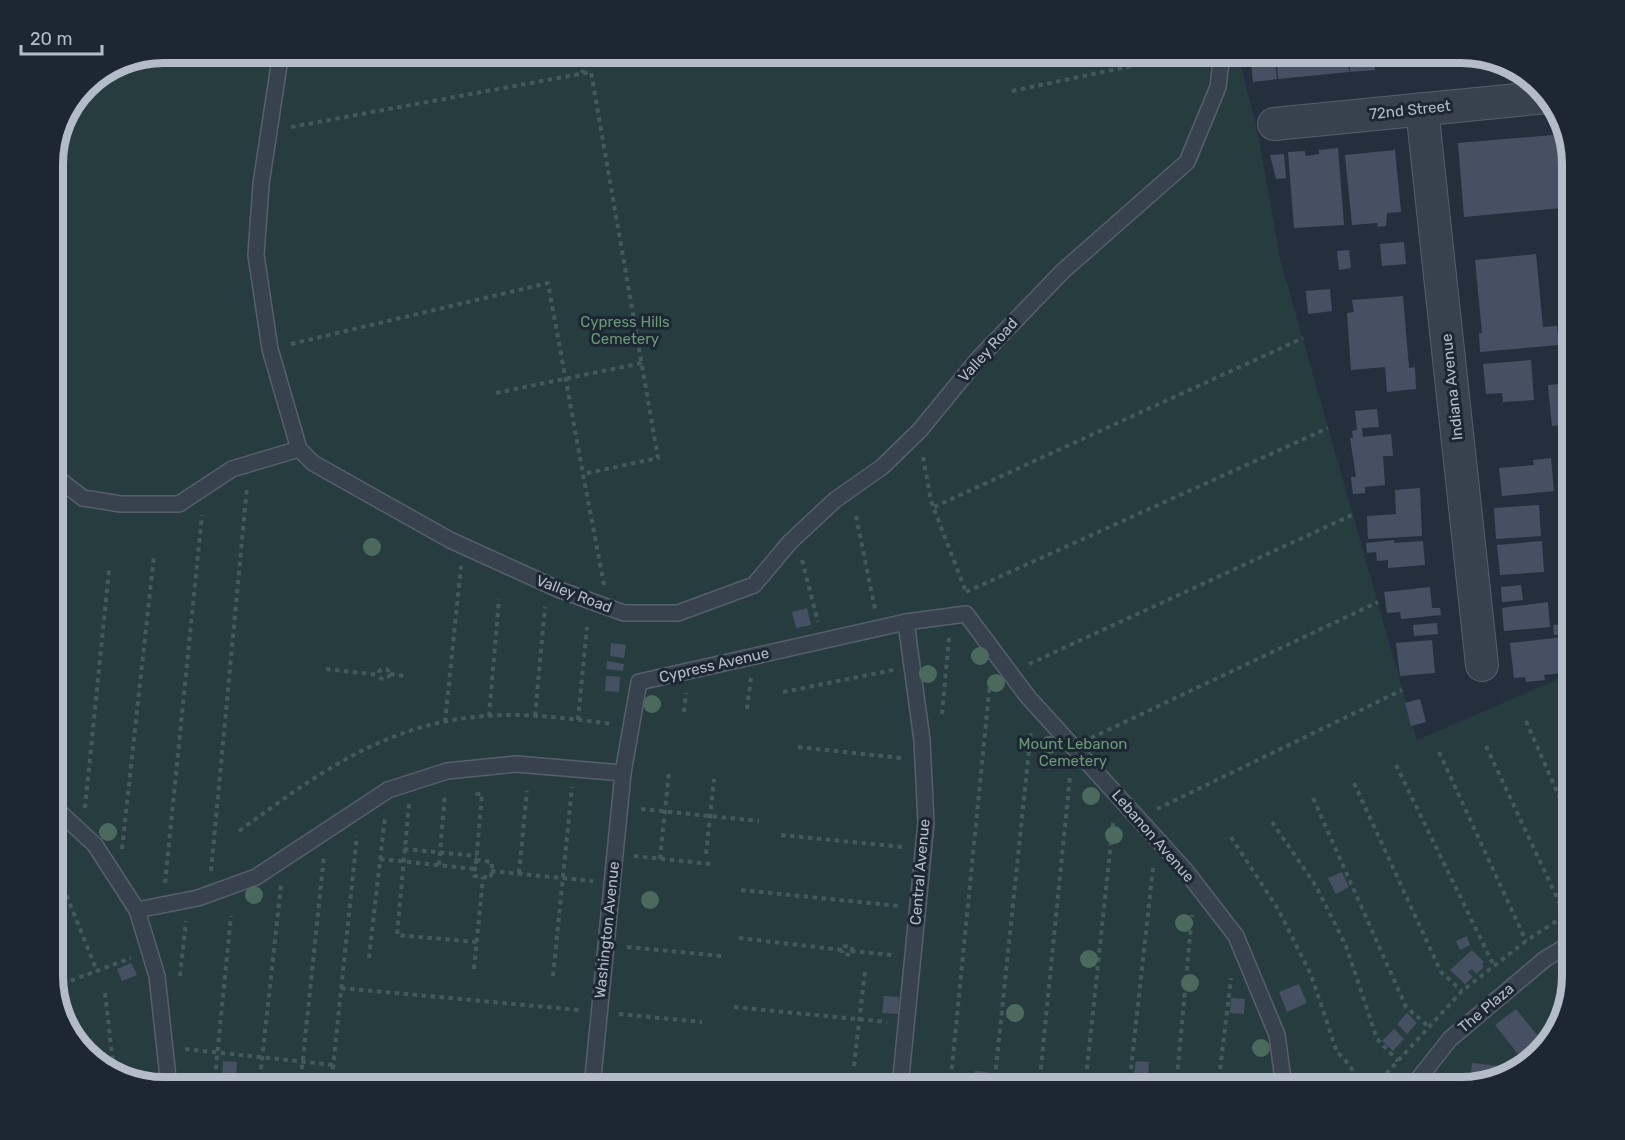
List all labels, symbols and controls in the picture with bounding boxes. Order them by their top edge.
scale bar [21,18,102,56]
text: 20 m [30,28,72,50]
street label: 72nd Street [1369,97,1452,123]
park label: Cypress Hills Cemetery [580,313,670,348]
street label: Valley Road [955,314,1021,386]
street label: Indiana Avenue [1437,333,1467,441]
street label: Valley Road [534,571,614,617]
street label: Cypress Avenue [657,644,771,686]
park label: Mount Lebanon Cemetery [1019,735,1127,770]
street label: Lebanon Avenue [1108,786,1198,886]
street label: Central Avenue [906,818,934,926]
street label: Washington Avenue [591,861,623,999]
street label: The Plaza [1455,980,1517,1036]

